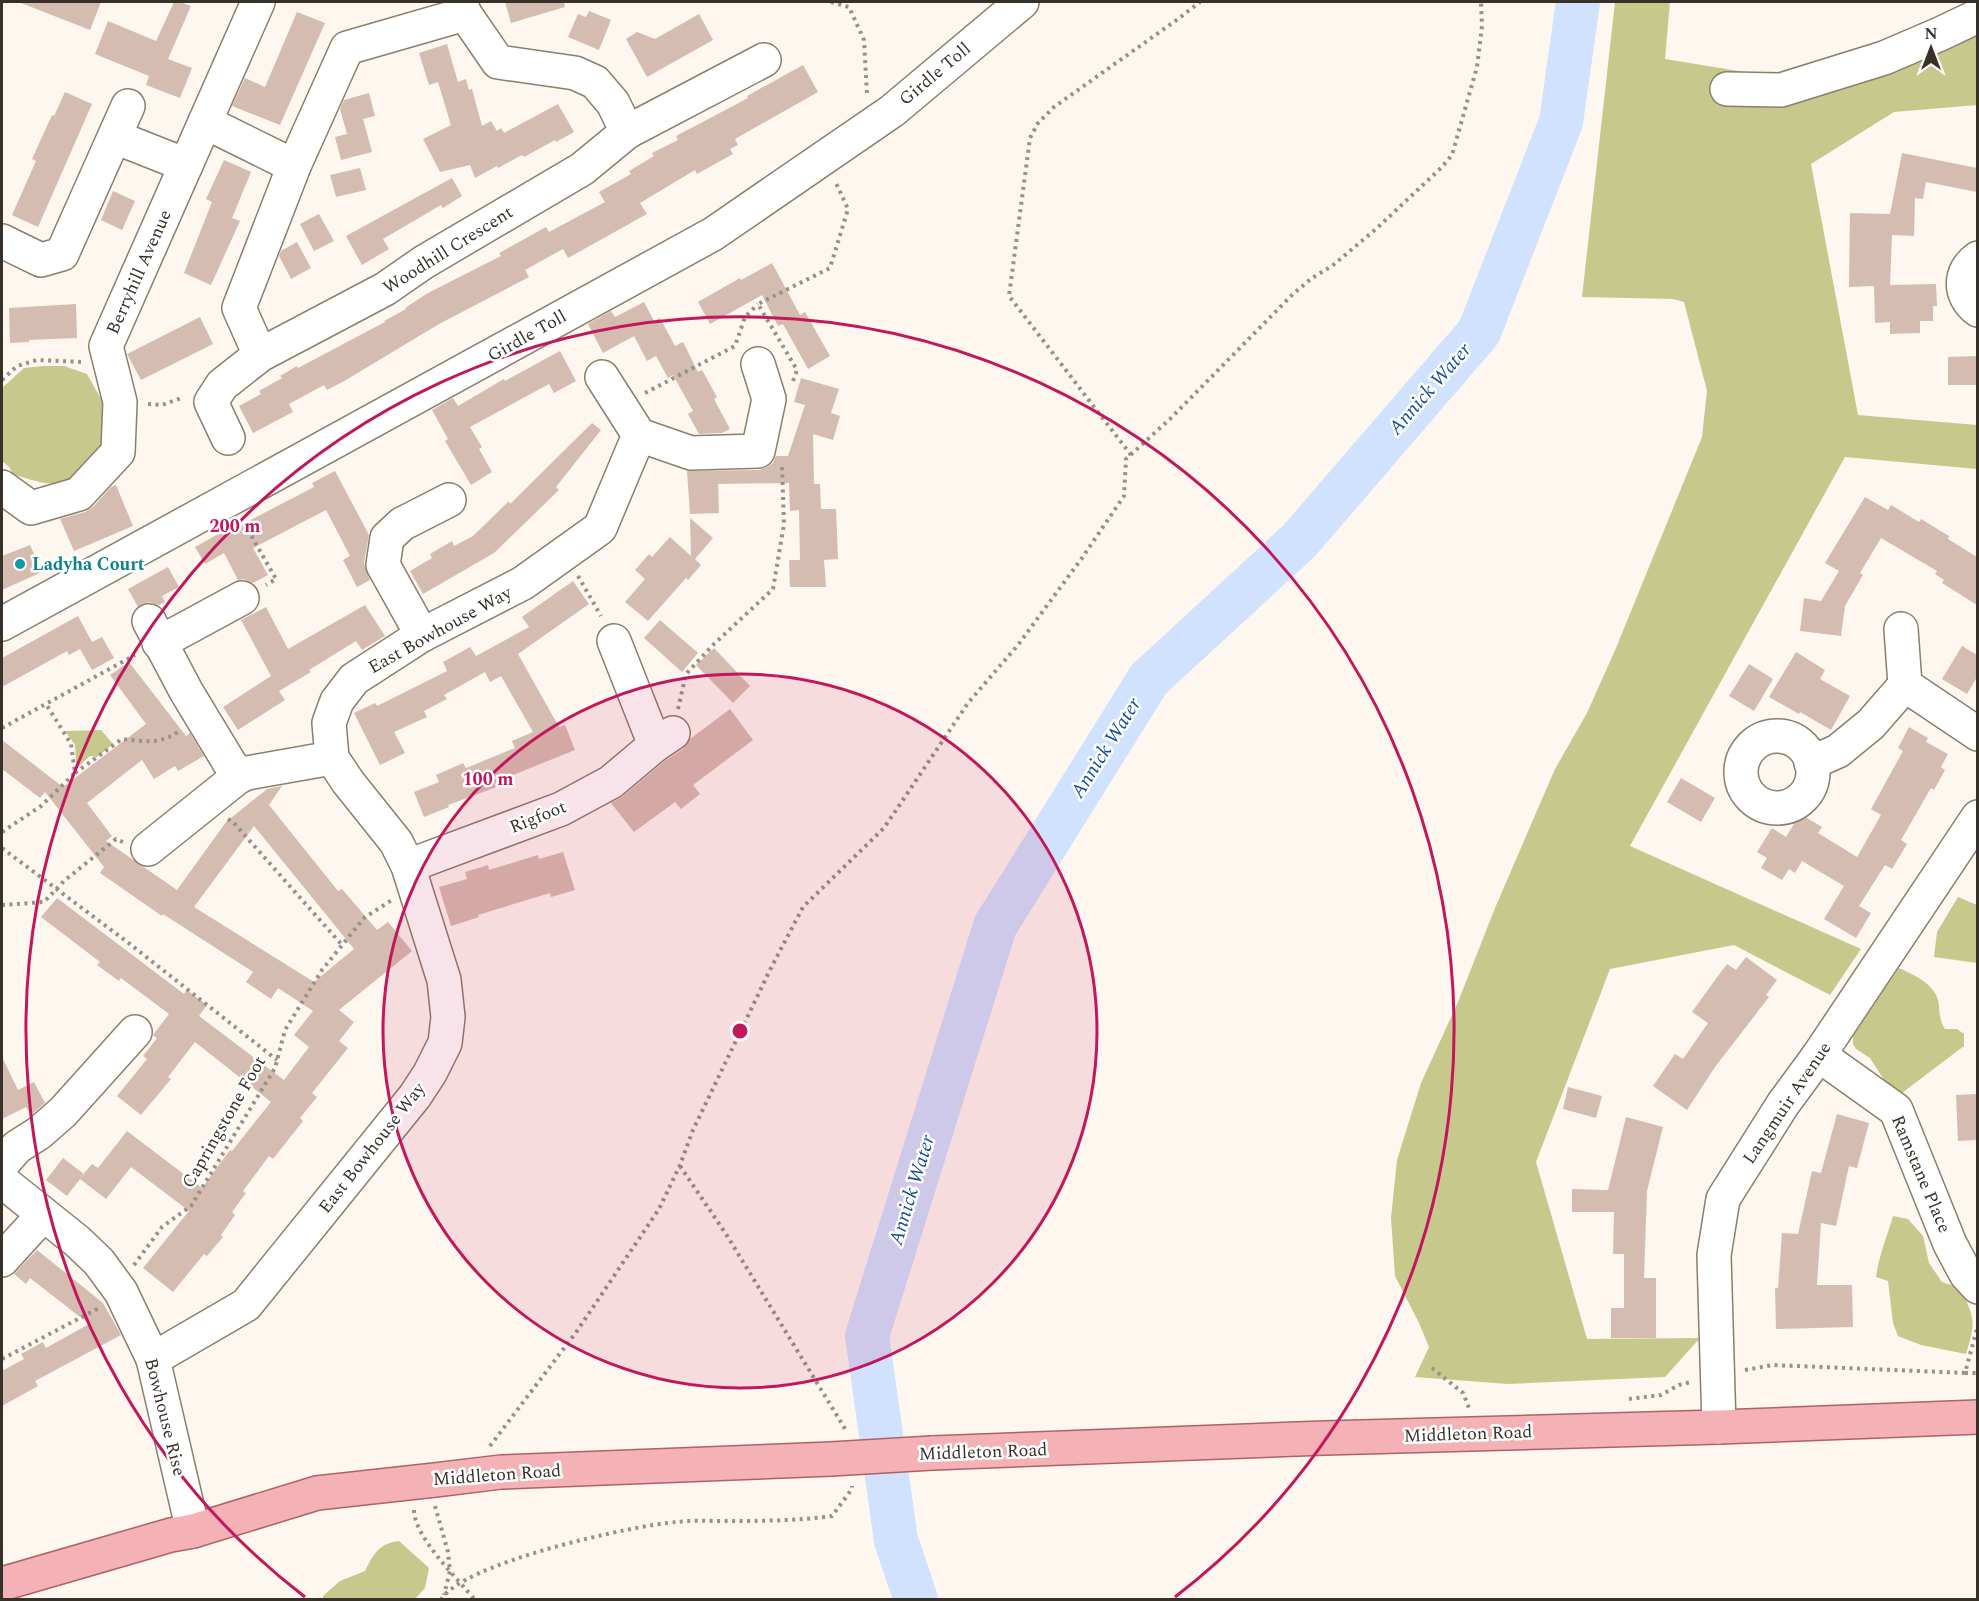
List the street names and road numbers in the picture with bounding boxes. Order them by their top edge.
street label: Girdle Toll [893,36,977,112]
street label: Woodhill Crescent [378,199,518,301]
street label: Berryhill Avenue [99,205,179,339]
street label: Girdle Toll [483,303,571,369]
street label: East Bowhouse Way [363,579,518,681]
street label: Rigfoot [505,793,571,841]
street label: Langmuir Avenue [1736,1036,1838,1170]
street label: Capringstone Foot [175,1051,273,1193]
street label: East Bowhouse Way [312,1075,433,1219]
street label: Ramstane Place [1884,1111,1958,1237]
street label: Bowhouse Rise [137,1355,193,1479]
street label: Middleton Road [1403,1418,1533,1450]
street label: Middleton Road [918,1436,1048,1468]
street label: Middleton Road [432,1457,562,1493]

